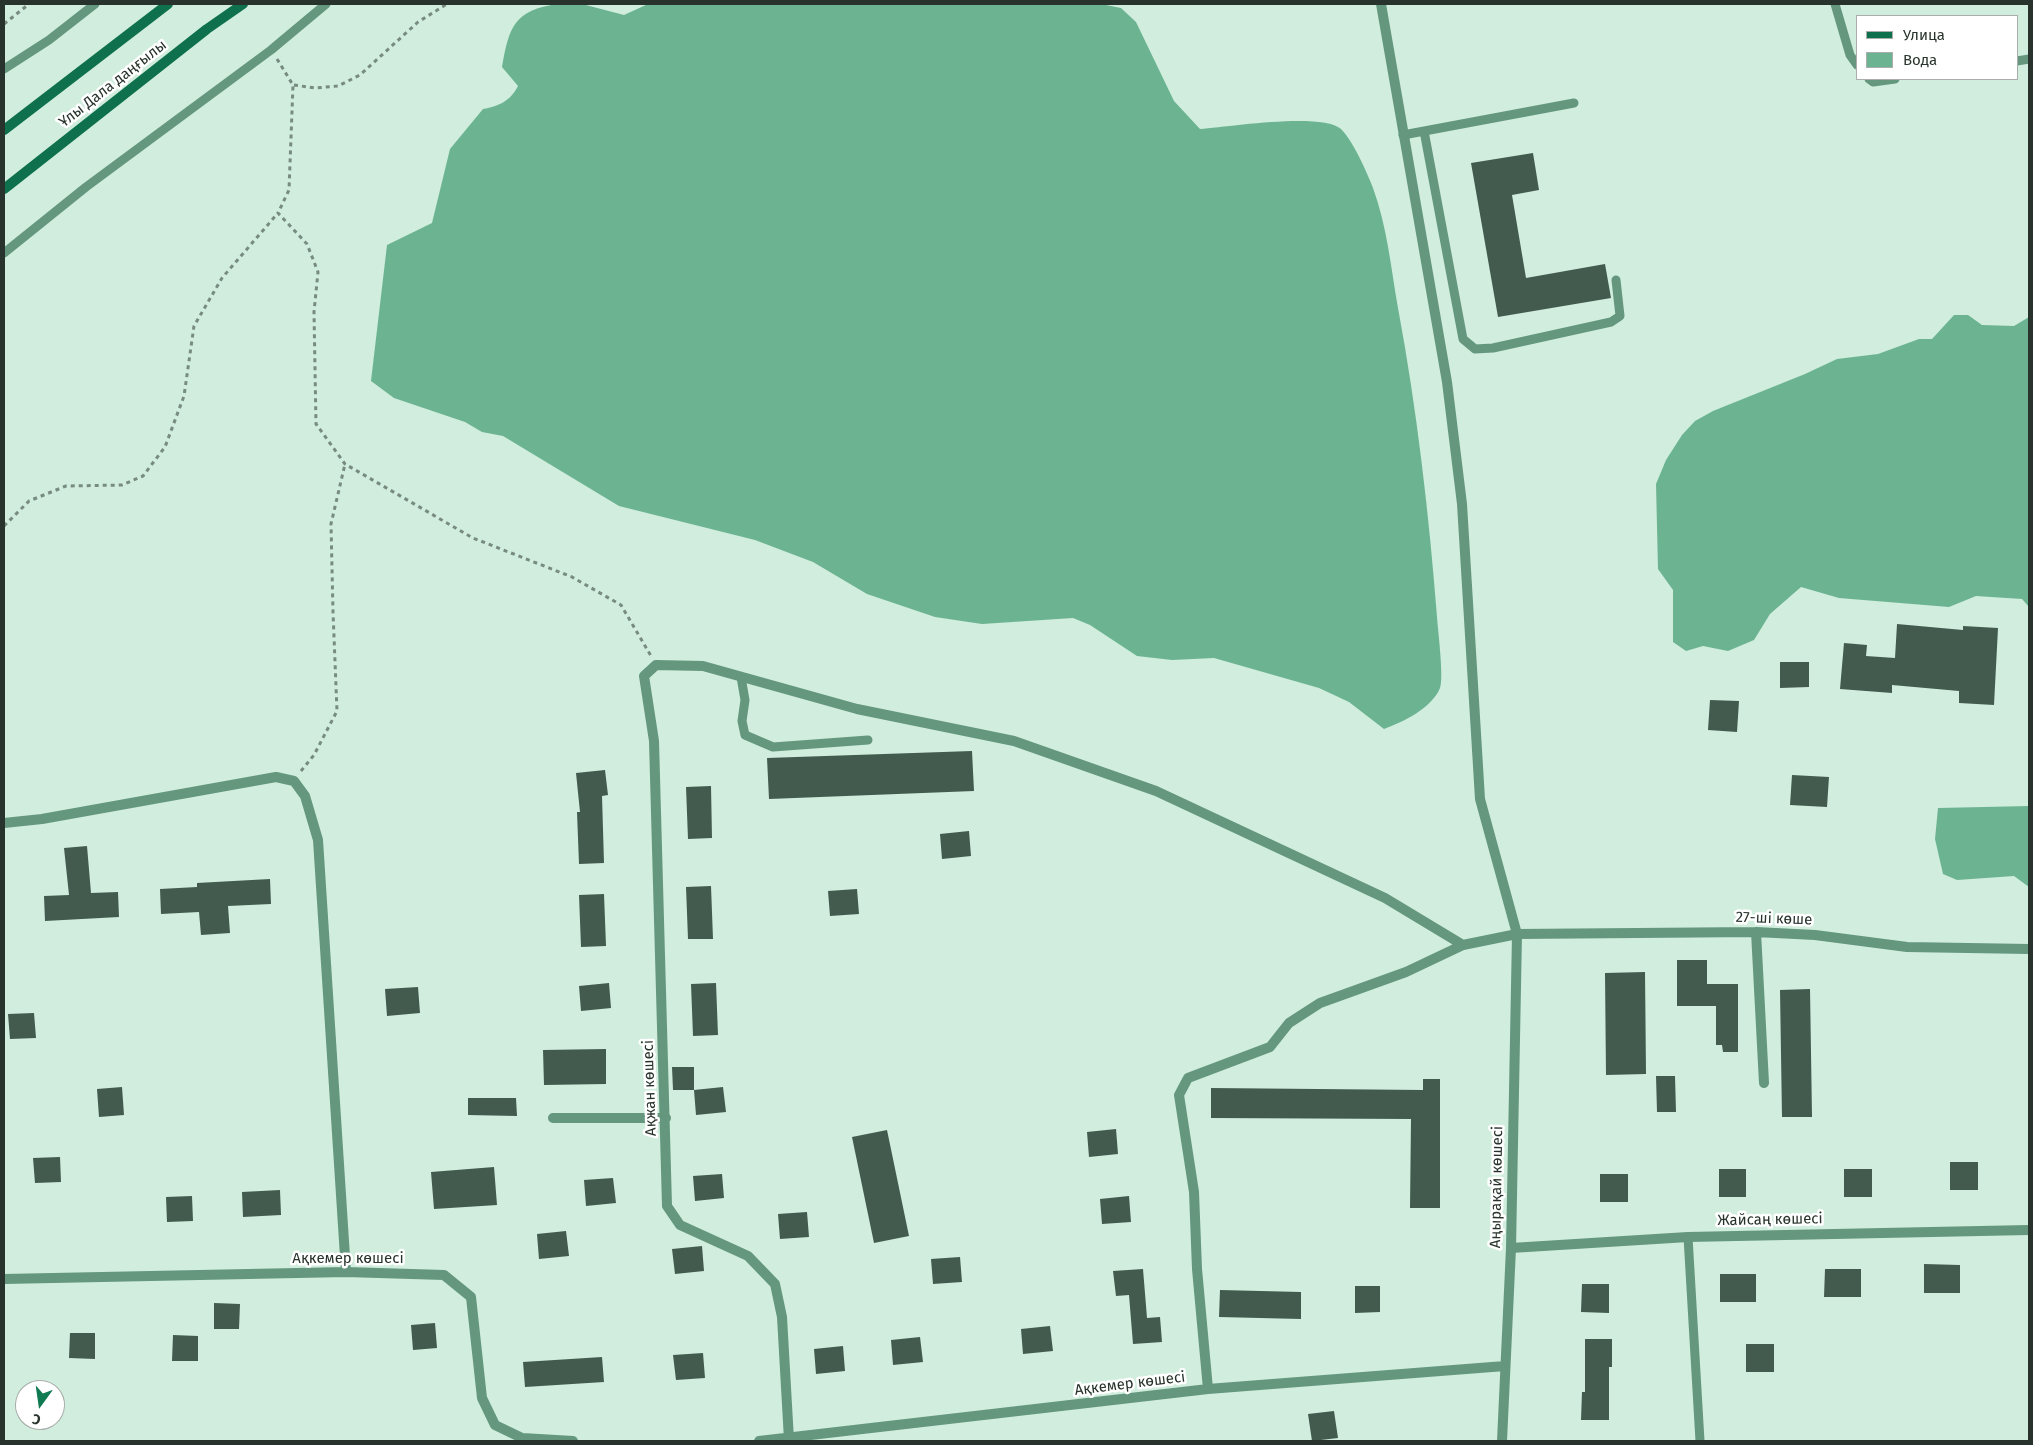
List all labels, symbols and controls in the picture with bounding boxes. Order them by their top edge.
legend [1856,15,2018,80]
text: Улица [1903,26,1945,44]
street label: Ұлы Дала даңғылы [56,36,170,132]
text: Вода [1903,51,1937,69]
street label: 27-ші көше [1735,909,1813,929]
street label: Ақжан көшесі [639,1040,661,1136]
street label: Аңырақай көшесі [1487,1126,1507,1248]
street label: Жайсаң көшесі [1717,1210,1823,1230]
street label: Ақкемер көшесі [292,1250,404,1268]
street label: Ақкемер көшесі [1074,1368,1186,1400]
north arrow [15,1380,65,1430]
text: С [31,1410,42,1428]

